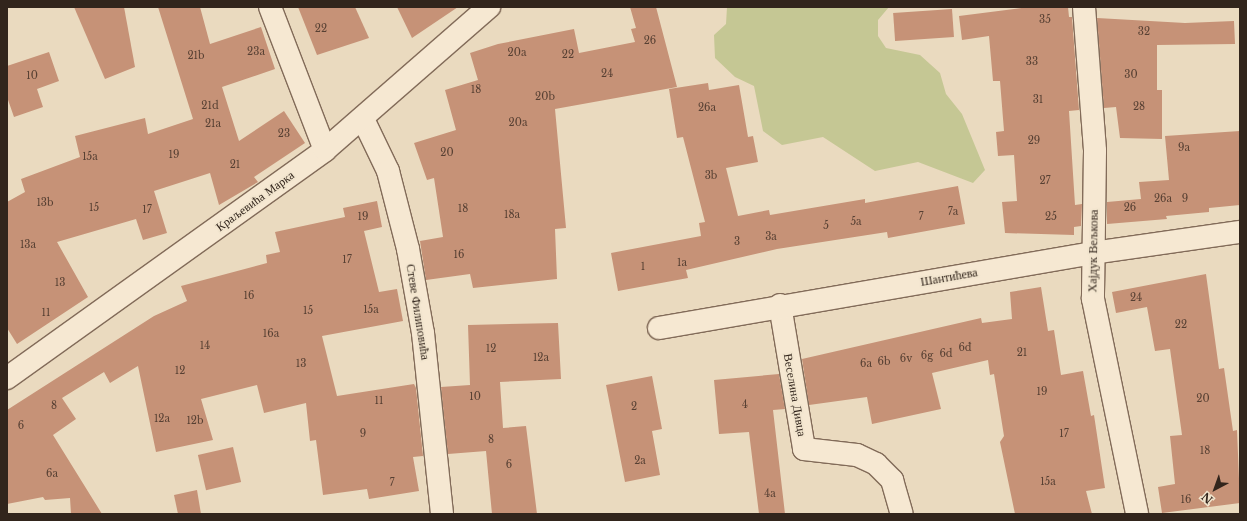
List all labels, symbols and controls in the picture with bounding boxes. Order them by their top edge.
house number: 35 [1039,14,1051,26]
house number: 22 [315,23,327,35]
house number: 32 [1138,26,1150,38]
house number: 26 [644,35,656,47]
house number: 23a [247,46,265,58]
house number: 20a [508,47,526,59]
house number: 22 [562,49,574,61]
house number: 21b [187,50,205,62]
house number: 33 [1026,56,1038,68]
house number: 24 [601,68,613,80]
house number: 30 [1124,69,1138,81]
house number: 10 [26,70,38,82]
house number: 18 [471,84,481,96]
house number: 20b [535,91,555,103]
house number: 31 [1033,94,1043,106]
house number: 21d [201,100,219,112]
house number: 28 [1133,101,1145,113]
house number: 26a [698,102,716,114]
house number: 20a [509,117,527,129]
house number: 21a [205,118,221,130]
house number: 23 [278,128,290,140]
house number: 29 [1028,135,1040,147]
house number: 9a [1178,142,1190,154]
house number: 20 [440,147,454,159]
house number: 19 [169,149,179,161]
house number: 15a [82,151,98,163]
house number: 21 [230,159,240,171]
street label: Краљевића Марка [213,168,297,234]
house number: 3b [705,170,717,182]
house number: 27 [1039,175,1051,187]
house number: 26a [1154,193,1172,205]
house number: 9 [1182,193,1188,205]
house number: 13b [36,197,54,209]
house number: 15 [89,202,99,214]
house number: 26 [1124,202,1136,214]
house number: 18 [458,203,468,215]
house number: 17 [142,204,152,216]
house number: 7a [948,206,958,218]
house number: 18a [504,209,520,221]
street label: Хајдук Вељкова [1085,209,1101,293]
house number: 19 [358,211,368,223]
house number: 7 [918,211,924,223]
house number: 25 [1045,211,1057,223]
house number: 5a [850,216,862,228]
house number: 5 [823,220,829,232]
house number: 3a [765,231,777,243]
house number: 3 [734,236,740,248]
house number: 13a [20,239,36,251]
house number: 16 [454,249,464,261]
house number: 17 [342,254,352,266]
house number: 1a [677,257,687,269]
house number: 1 [641,261,645,273]
street label: Стеве Филиповића [403,263,433,361]
street label: Шантићева [919,265,979,289]
house number: 13 [55,277,65,289]
house number: 16 [244,290,254,302]
house number: 24 [1130,292,1142,304]
house number: 15a [363,304,379,316]
house number: 15 [303,305,313,317]
house number: 11 [42,307,50,319]
house number: 22 [1175,319,1187,331]
house number: 16a [263,328,279,340]
house number: 14 [200,340,210,352]
house number: 6đ [958,342,972,354]
house number: 12 [486,343,496,355]
house number: 21 [1017,347,1027,359]
house number: 6d [939,348,953,360]
house number: 6g [921,350,933,362]
house number: 12a [533,352,549,364]
street label: Веселина Дивца [781,352,809,438]
house number: 6v [900,353,912,365]
house number: 6b [878,356,890,368]
house number: 13 [296,358,306,370]
house number: 6a [860,358,872,370]
house number: 12 [175,365,185,377]
house number: 19 [1037,386,1047,398]
house number: 10 [469,391,481,403]
house number: 20 [1196,393,1210,405]
house number: 11 [375,395,383,407]
house number: 4 [742,399,748,411]
house number: 8 [51,400,57,412]
house number: 2 [631,401,637,413]
house number: 12a [154,413,170,425]
house number: 12b [186,415,204,427]
house number: 6 [18,420,24,432]
house number: 9 [360,428,366,440]
house number: 17 [1059,428,1069,440]
house number: 8 [488,434,494,446]
house number: 18 [1200,445,1210,457]
house number: 2a [634,455,646,467]
house number: 6 [506,459,512,471]
house number: 6a [46,468,58,480]
north arrow [1195,469,1235,509]
house number: 15a [1040,476,1056,488]
house number: 7 [389,477,395,489]
house number: 4a [764,488,776,500]
text: N [1199,489,1216,507]
house number: 16 [1181,494,1191,506]

